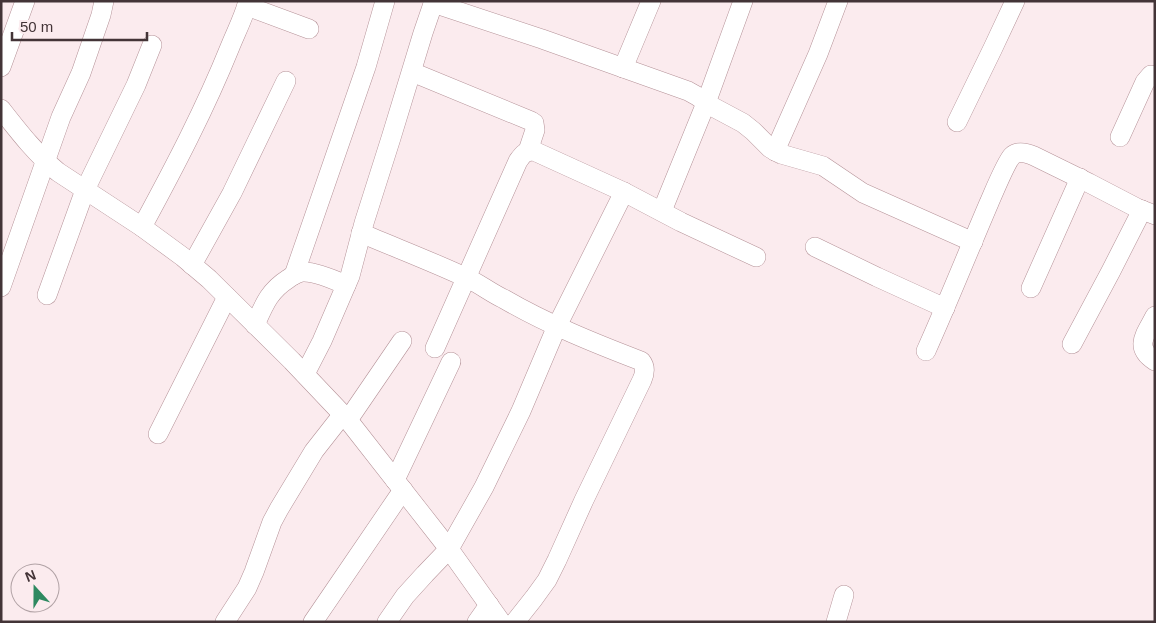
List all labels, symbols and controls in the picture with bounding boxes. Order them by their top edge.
scale bar [12,10,148,42]
text: 50 m [20,18,53,35]
north arrow [10,563,60,613]
text: N [23,567,38,585]

